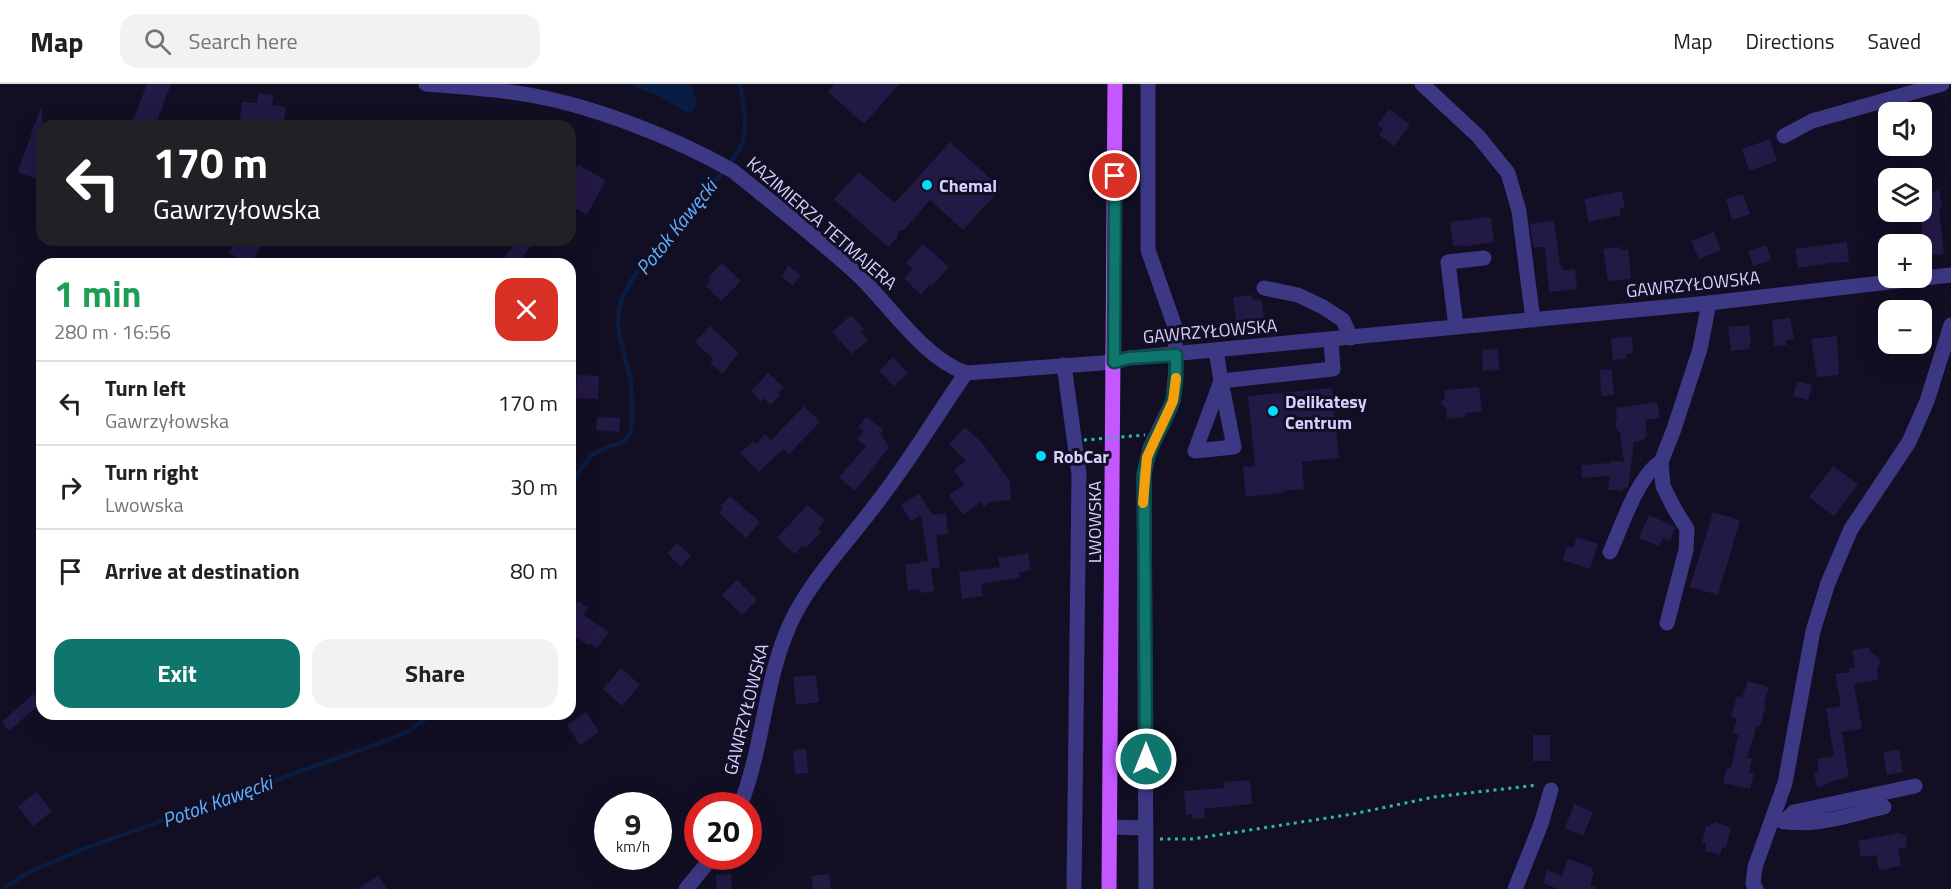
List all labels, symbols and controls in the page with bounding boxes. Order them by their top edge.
search box [120,14,540,68]
text: Map [30,20,84,63]
text: Search here [189,24,298,58]
icon: search [141,25,174,58]
text: Map [1673,25,1713,57]
text: Directions [1746,25,1835,57]
text: Saved [1868,25,1921,57]
map controls [1878,102,1932,354]
button: sound [1878,102,1932,156]
text: 170 m [153,130,268,194]
icon: left [54,144,132,222]
street label: KAZIMIERZA TETMAJERA [741,150,903,296]
pin [1089,150,1140,201]
icon: arrive [1098,159,1131,192]
button: layers [1878,168,1932,222]
water label: Potok Kawęcki [628,170,726,281]
place label: Chemal [939,172,997,199]
marker: Chemal [920,178,934,192]
text: Gawrzyłowska [153,188,320,229]
button: + [1878,234,1932,288]
street label: GAWRZYŁOWSKA [1625,264,1762,304]
text: 1 min [54,266,141,321]
button: close [495,278,558,341]
button: − [1878,300,1932,354]
street label: GAWRZYŁOWSKA [1142,312,1279,350]
text: 280 m · 16:56 [54,316,171,347]
text: Turn left [105,371,186,405]
text: 170 m [498,386,558,420]
icon: left [54,387,87,420]
place label: Delikatesy Centrum [1285,388,1367,436]
marker: Delikatesy Centrum [1266,404,1280,418]
text: Gawrzyłowska [105,405,229,436]
place label: RobCar [1053,443,1109,470]
marker: RobCar [1034,449,1048,463]
text: Turn right [105,455,199,489]
text: 30 m [510,470,558,504]
icon: right [54,471,87,504]
street label: LWOWSKA [1081,481,1108,563]
text: Lwowska [105,489,183,520]
text: Arrive at destination [105,554,300,588]
text: 80 m [510,554,558,588]
icon: arrive [54,555,87,588]
button: Exit [54,639,300,708]
button: Share [312,639,558,708]
street label: GAWRZYŁOWSKA [717,640,775,778]
position arrow [1114,727,1178,791]
water label: Potok Kawęcki [158,766,279,835]
speed limit sign: 20 [684,792,762,870]
text: 9 [625,801,641,847]
text: km/h [616,835,650,858]

